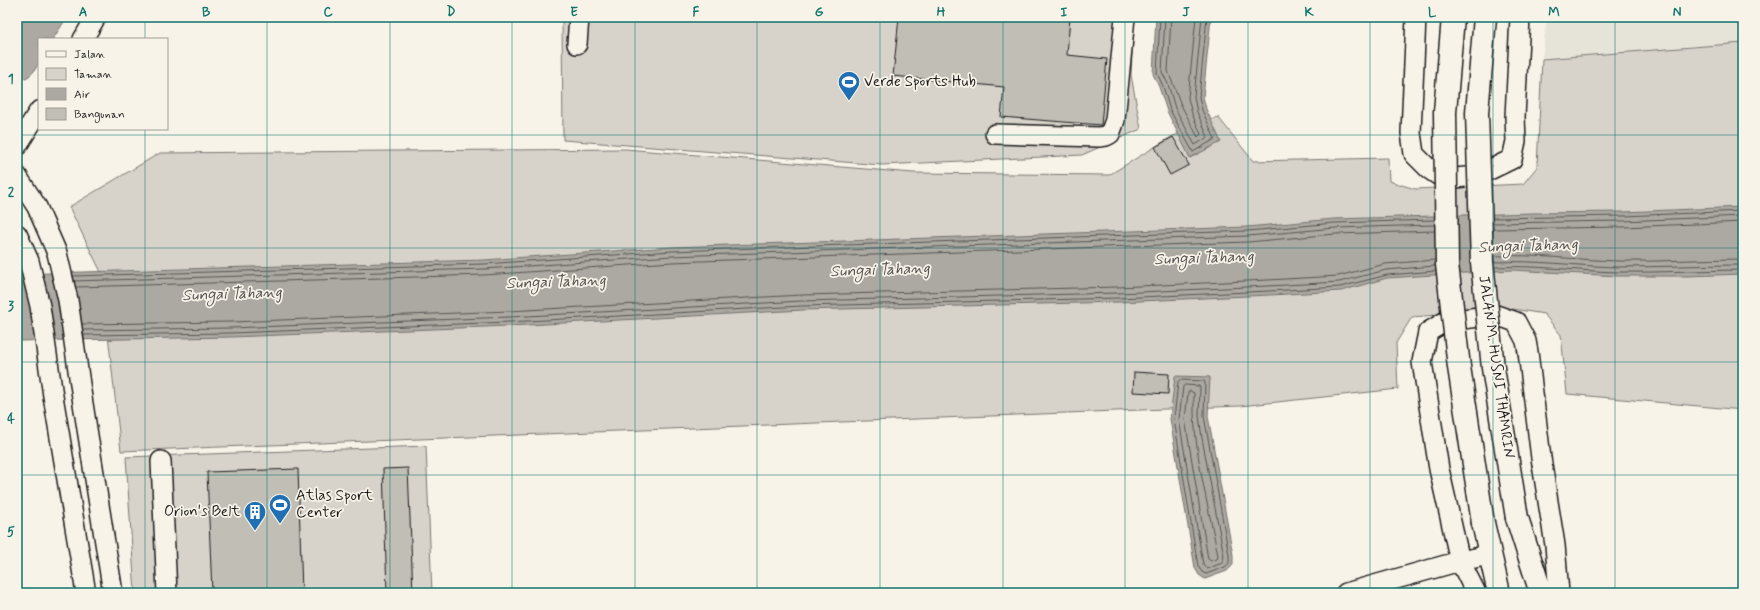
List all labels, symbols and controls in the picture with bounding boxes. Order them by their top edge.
text: A [79,4,87,21]
text: B [202,4,211,21]
text: C [323,4,333,21]
text: D [447,4,456,21]
text: E [570,4,578,21]
text: F [693,4,700,21]
text: G [815,4,824,21]
text: H [937,4,946,21]
text: I [1061,4,1068,21]
text: J [1182,4,1190,21]
text: K [1304,4,1314,21]
text: L [1428,4,1437,21]
text: M [1548,4,1560,21]
text: N [1673,4,1682,21]
legend [38,38,168,130]
text: Jalan [74,47,106,63]
text: Taman [74,67,113,83]
sports icon: Verde Sports Hub [836,69,862,102]
text: 1 [8,71,14,88]
place label: Verde Sports Hub [864,72,976,92]
text: Air [74,87,90,103]
text: Bangunan [74,107,125,123]
text: 2 [8,184,15,201]
water label: Sungai Tahang [1478,234,1579,260]
water label: Sungai Tahang [1154,246,1255,272]
water label: Sungai Tahang [830,258,931,284]
water label: Sungai Tahang [506,270,607,296]
street label: JALAN M. HUSNI THAMRIN [1473,274,1519,460]
water label: Sungai Tahang [182,282,283,308]
text: 3 [8,298,14,315]
text: 4 [7,411,15,428]
place label: Atlas Sport Center [296,486,373,523]
sports icon: Atlas Sport Center [267,492,293,525]
building icon: Orion's Belt [242,499,268,532]
place label: Orion's Belt [164,502,240,522]
text: 5 [7,524,15,541]

